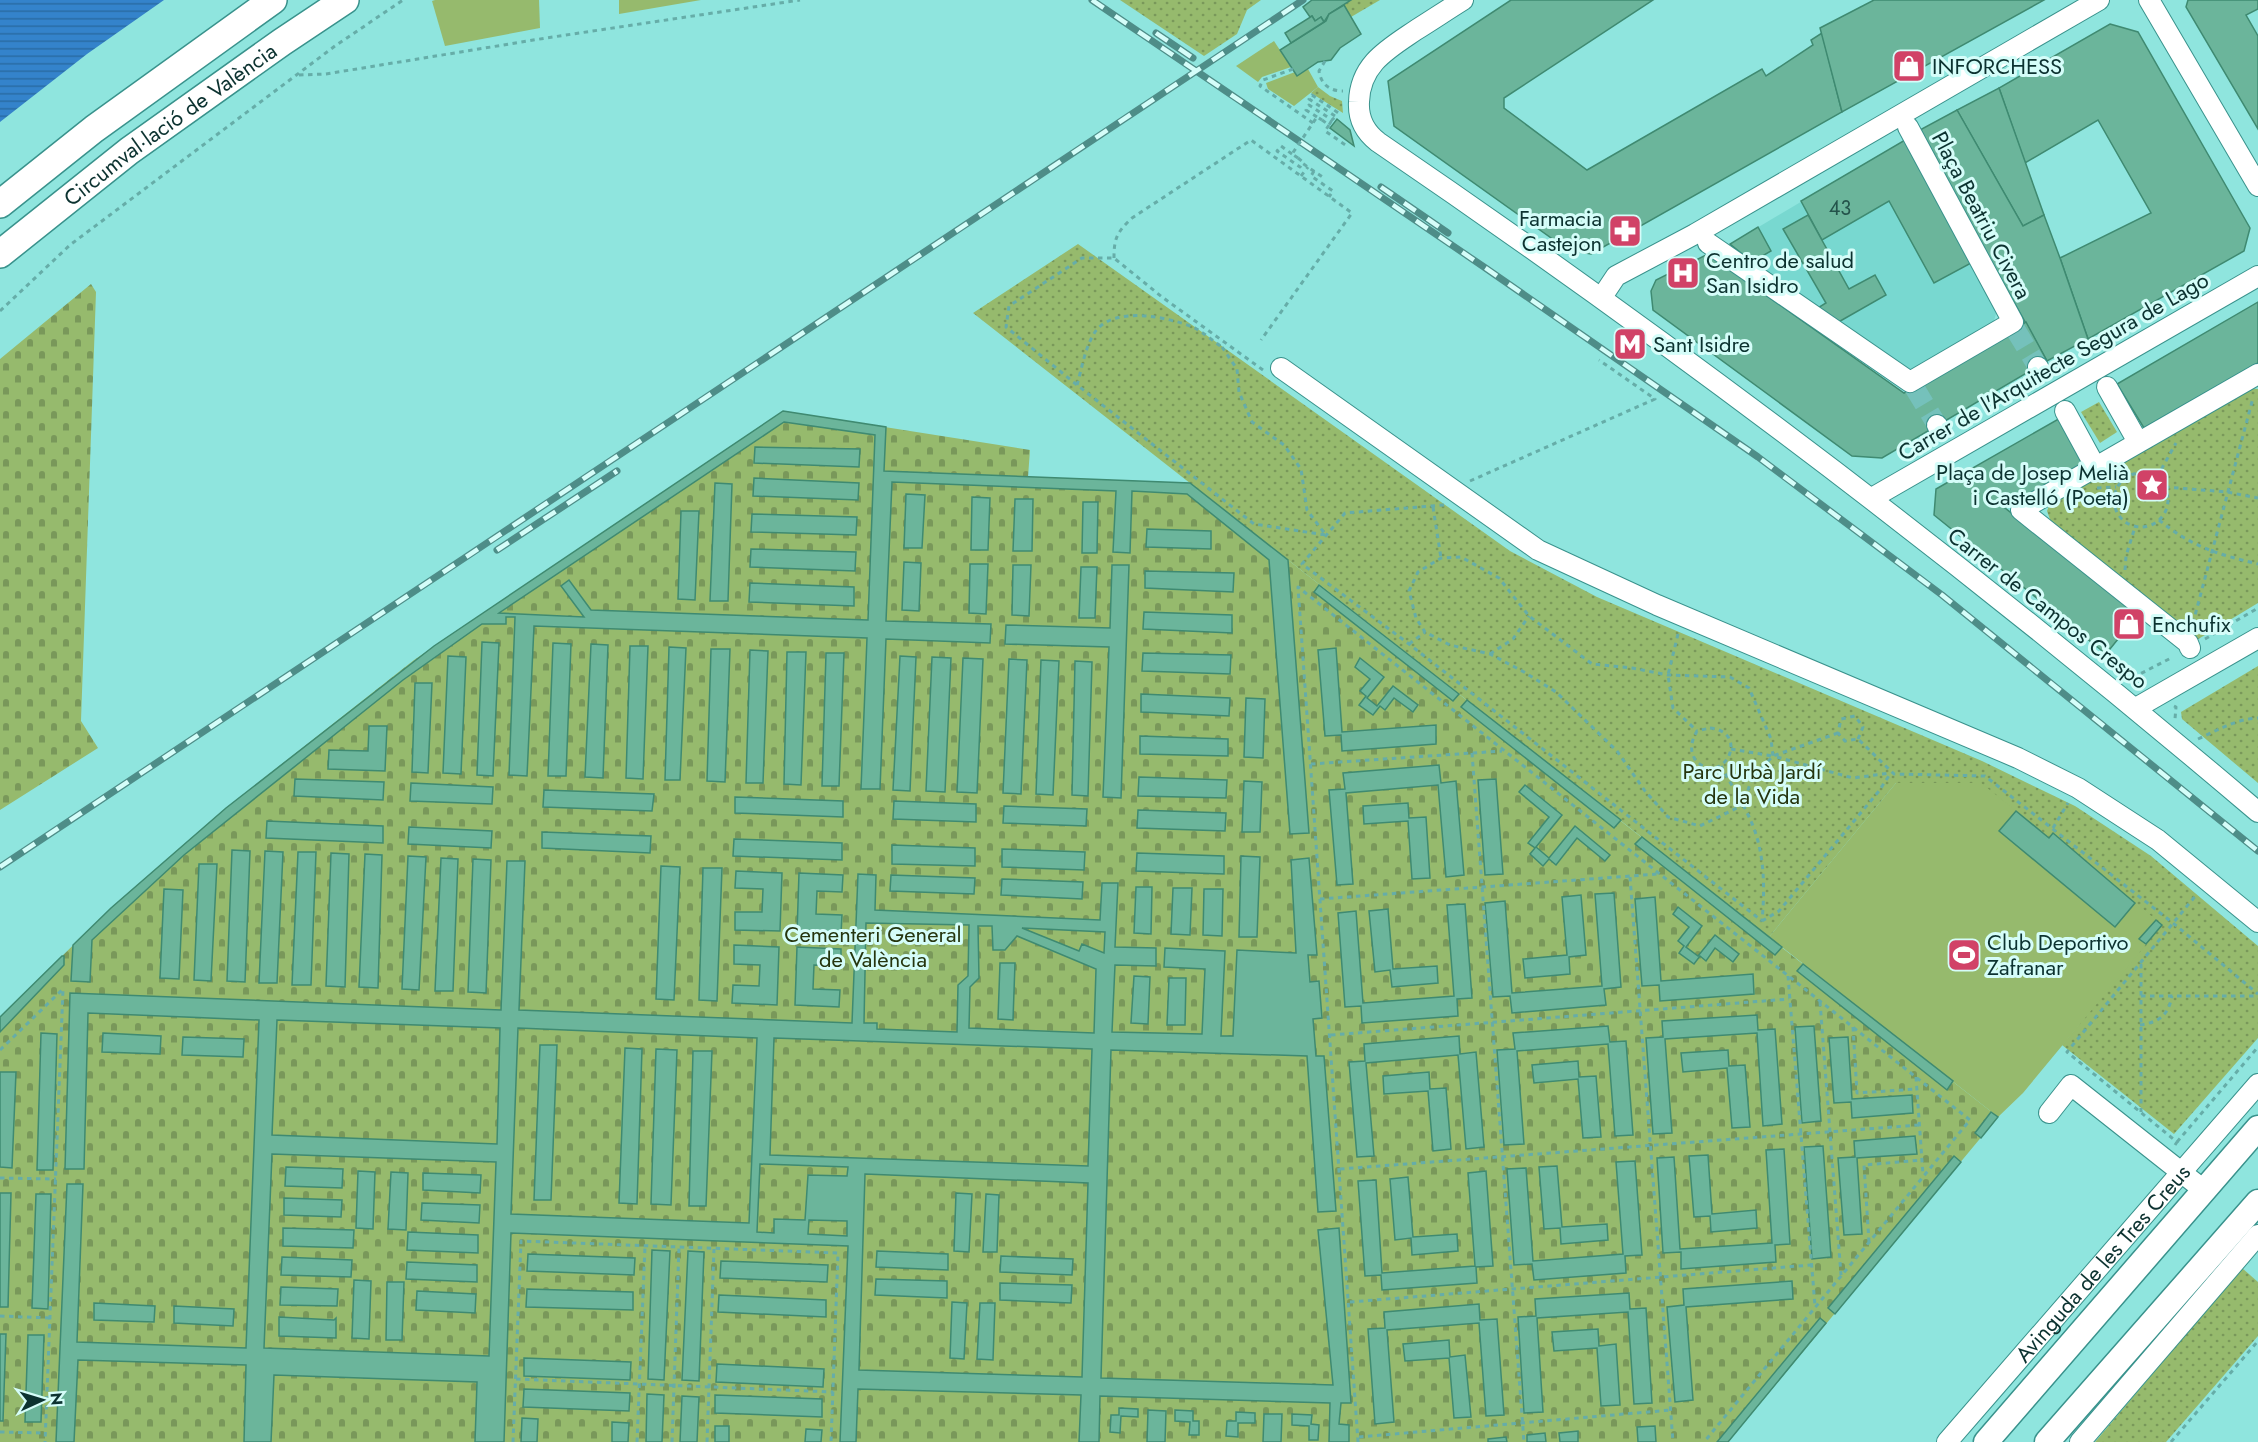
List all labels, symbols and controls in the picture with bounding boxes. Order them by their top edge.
street label: Circumval·lació de València [56,35,283,213]
shop icon: INFORCHESS [1891,48,1927,84]
place label: INFORCHESS [1932,50,2062,82]
street label: Plaça Beatriu Civera [1924,125,2040,305]
house number: 43 [1829,194,1851,223]
place label: Farmacia Castejon [1519,202,1602,259]
pharmacy icon: Farmacia Castejon [1607,213,1643,249]
place label: Centro de salud San Isidro [1706,244,1854,301]
hospital icon: Centro de salud San Isidro [1665,255,1701,291]
street label: Carrer de l'Arquitecte Segura de Lago [1892,264,2214,468]
metro station icon: Sant Isidre [1612,326,1648,362]
place label: Sant Isidre [1653,328,1750,360]
place label: Plaça de Josep Melià i Castelló (Poeta) [1936,456,2129,513]
place icon: Plaça de Josep Melià i Castelló (Poeta) [2134,467,2170,503]
street label: Carrer de Campos Crespo [1941,520,2155,696]
shop icon: Enchufix [2111,606,2147,642]
place label: Enchufix [2152,608,2231,640]
park label: Parc Urbà Jardí de la Vida [1682,755,1823,812]
park label: Cementeri General de València [784,918,962,975]
place label: Club Deportivo Zafranar [1987,926,2129,983]
sports icon: Club Deportivo Zafranar [1946,937,1982,973]
street label: Avinguda de les Tres Creus [2007,1157,2198,1369]
north arrow [12,1370,72,1430]
text: N [45,1392,68,1406]

